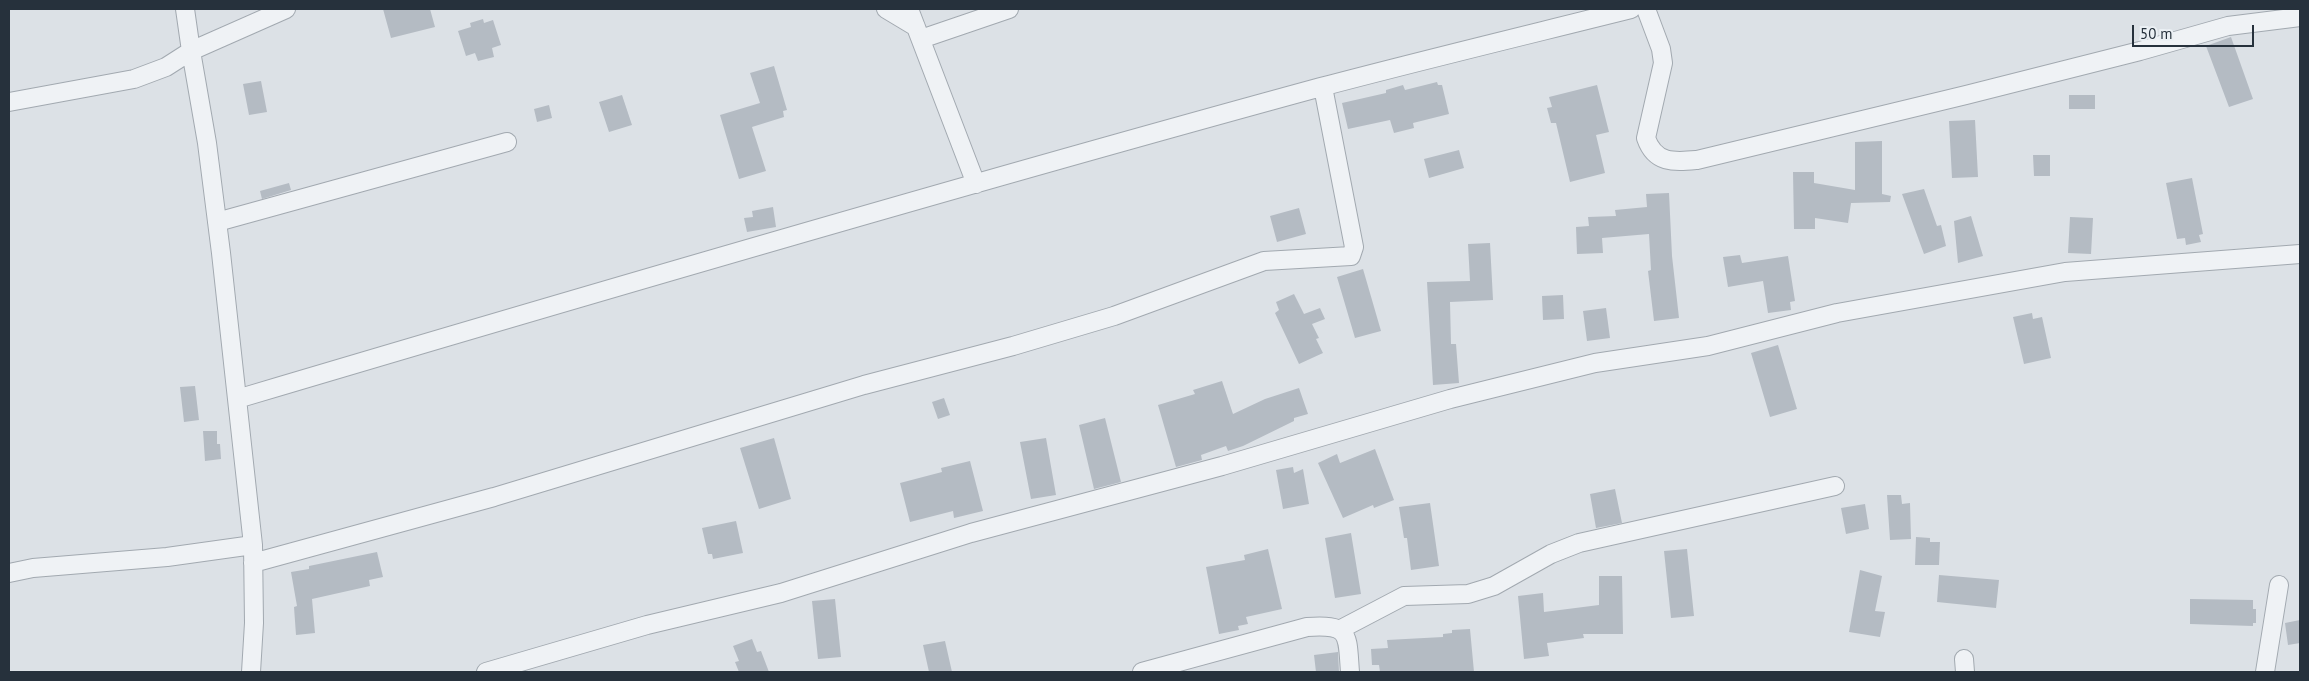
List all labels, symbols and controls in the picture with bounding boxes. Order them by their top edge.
scale bar [2134,15,2256,47]
text: 50 m [2140,24,2173,43]

